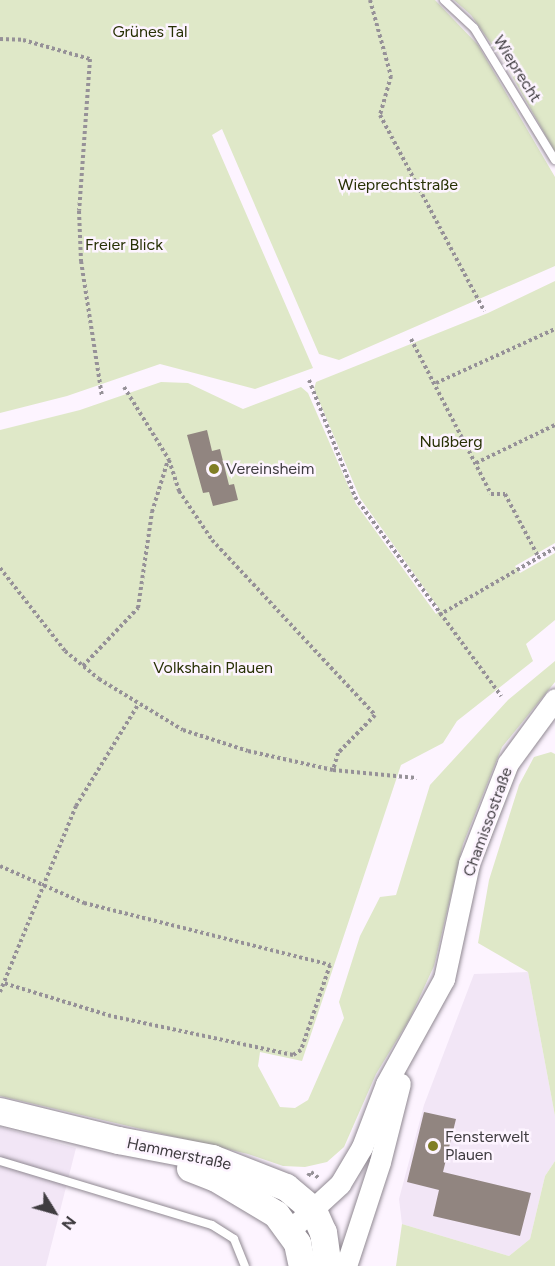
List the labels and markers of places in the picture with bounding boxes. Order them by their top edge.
place label: Vereinsheim [226,459,314,479]
marker: Vereinsheim [207,462,221,476]
place label: Fensterwelt Plauen [445,1127,530,1165]
marker: Fensterwelt Plauen [426,1139,440,1153]

